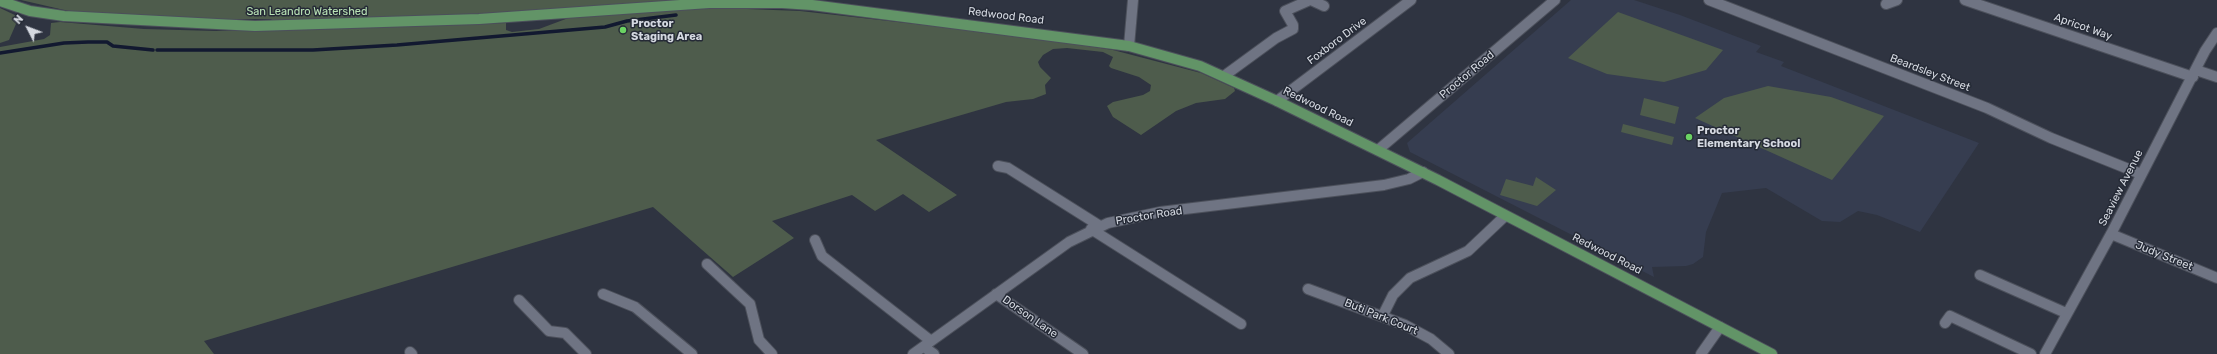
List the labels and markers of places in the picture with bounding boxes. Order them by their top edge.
place label: Proctor Staging Area [631,17,702,43]
marker: Proctor Staging Area [618,25,628,35]
place label: Proctor Elementary School [1697,124,1800,150]
marker: Proctor Elementary School [1684,132,1694,142]

